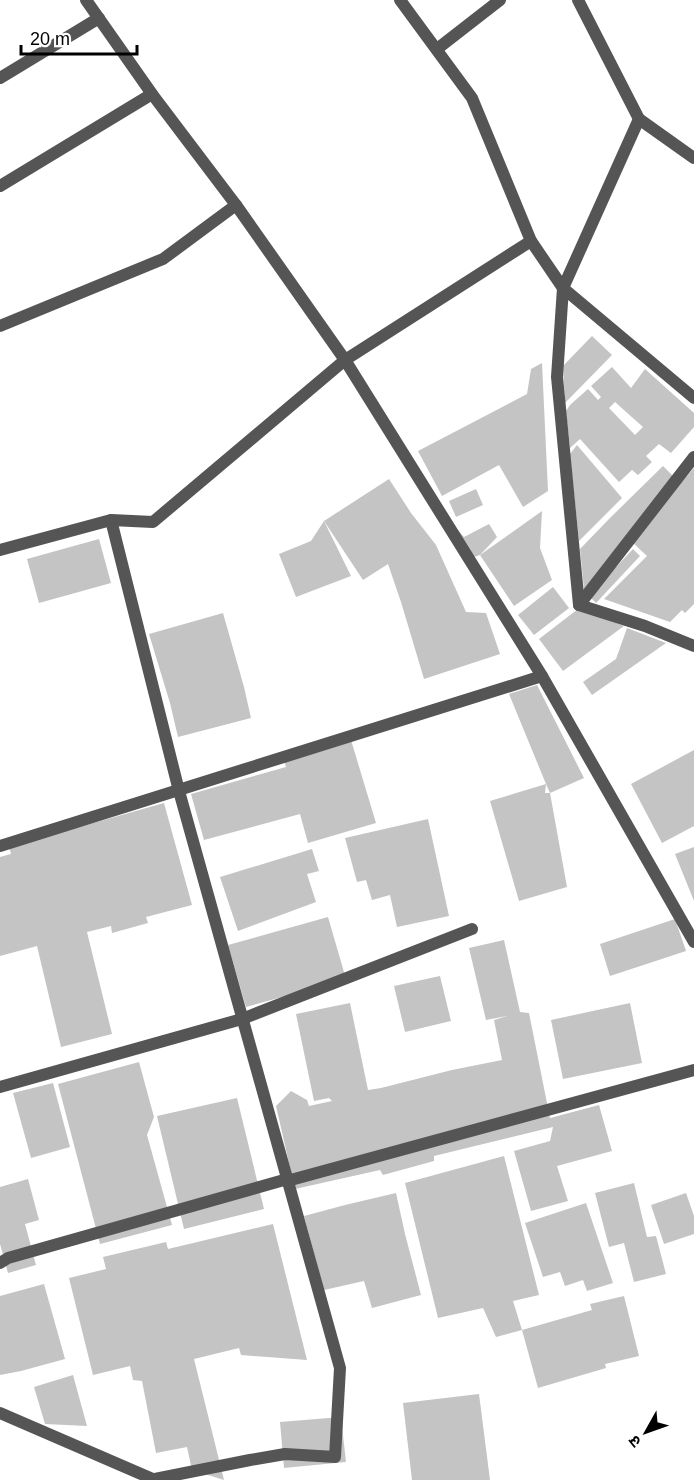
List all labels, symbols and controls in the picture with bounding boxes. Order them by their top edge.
scale bar [21,18,136,56]
text: 20 m [30,29,70,49]
north arrow [616,1402,676,1462]
text: उ [625,1432,644,1450]

